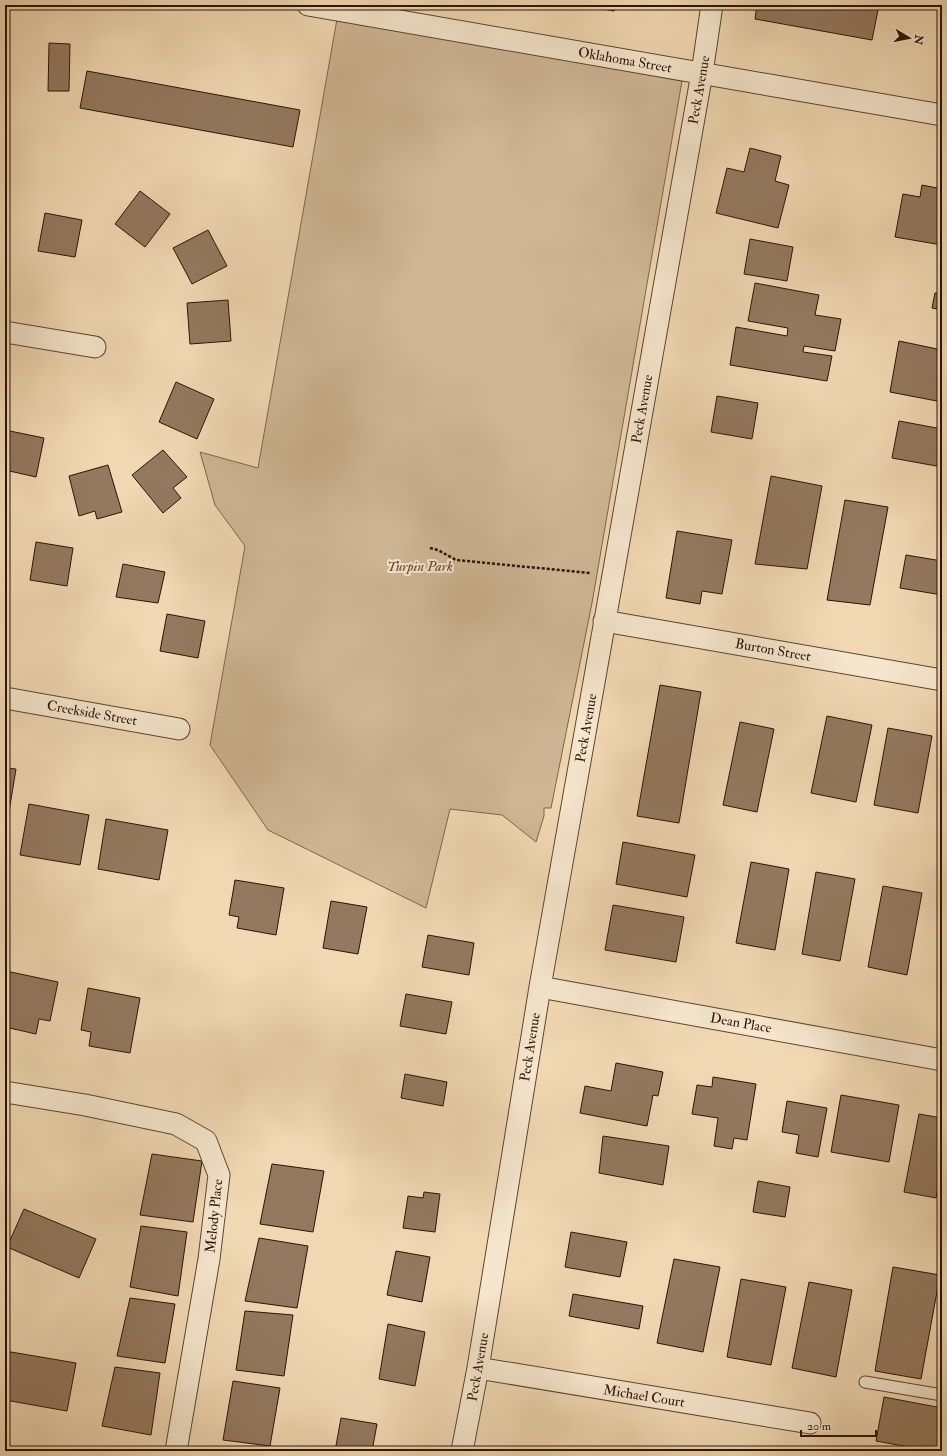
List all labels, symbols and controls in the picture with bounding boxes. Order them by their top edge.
north arrow [889,18,929,58]
text: N [911,33,926,47]
street label: Oklahoma Street [577,43,674,77]
street label: Peck Avenue [685,54,713,126]
street label: Peck Avenue [628,373,656,445]
park label: Turpin Park [387,558,453,575]
street label: Burton Street [734,635,813,665]
street label: Peck Avenue [572,692,600,764]
street label: Creekside Street [45,697,139,729]
street label: Dean Place [709,1009,773,1037]
street label: Peck Avenue [516,1011,544,1083]
street label: Melody Place [202,1178,227,1254]
street label: Peck Avenue [464,1331,492,1403]
street label: Michael Court [602,1381,686,1411]
scale bar [801,1412,876,1438]
text: 20 m [807,1419,832,1434]

